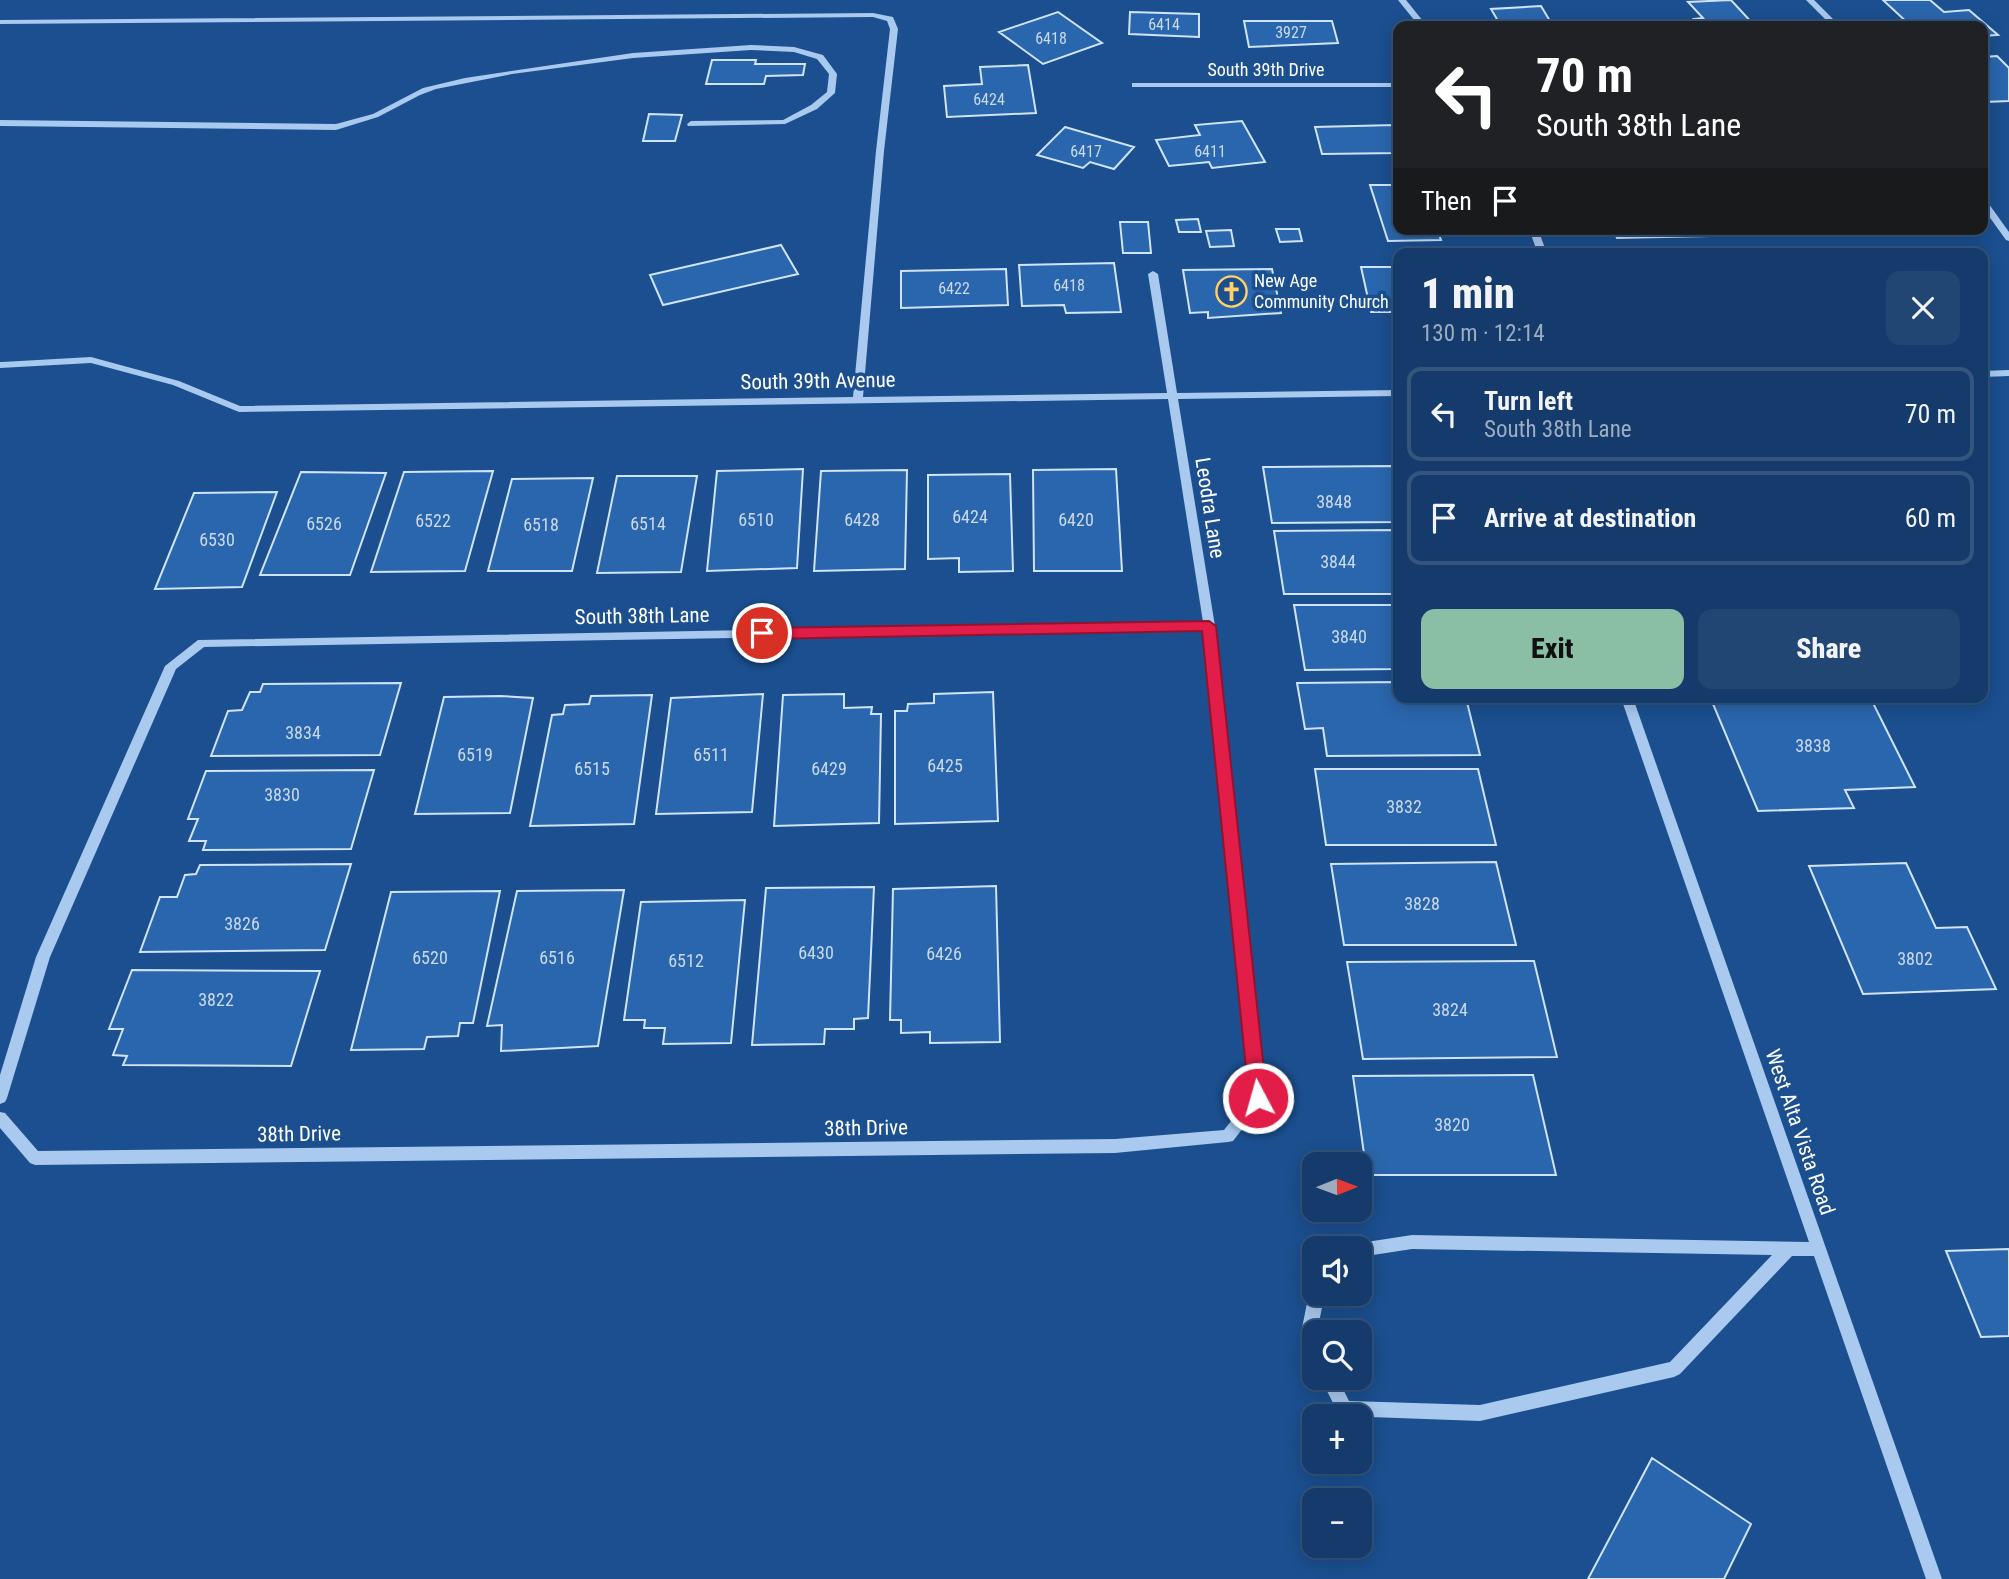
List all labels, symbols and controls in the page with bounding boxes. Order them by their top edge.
house number: 6414 [1148,15,1180,34]
house number: 3927 [1275,23,1307,42]
house number: 6418 [1035,29,1067,48]
text: 70 m [1536,47,1633,104]
icon: left [1421,49,1512,140]
street label: South 39th Drive [1207,59,1325,80]
house number: 6424 [973,90,1005,109]
text: South 38th Lane [1536,106,1741,144]
house number: 6417 [1070,142,1102,161]
house number: 6411 [1194,142,1226,161]
icon: arrive [1486,182,1524,220]
text: Then [1421,186,1472,216]
text: 1 min [1421,269,1515,318]
place label: New Age Community Church [1254,270,1389,312]
button: close [1886,271,1960,345]
church icon: New Age Community Church [1214,274,1248,308]
house number: 6418 [1053,276,1085,295]
house number: 6422 [938,279,970,298]
text: 130 m · 12:14 [1421,320,1545,347]
street label: South 39th Avenue [740,368,896,394]
text: Turn left [1484,386,1573,416]
icon: left [1425,395,1463,433]
text: 70 m [1905,399,1956,429]
text: South 38th Lane [1484,416,1632,443]
street label: Leodra Lane [1190,456,1230,560]
house number: 3848 [1316,491,1352,512]
icon: arrive [1425,499,1463,537]
text: Arrive at destination [1484,503,1696,533]
text: 60 m [1905,503,1956,533]
house number: 6424 [952,506,988,527]
house number: 6510 [738,509,774,530]
house number: 6428 [844,509,880,530]
house number: 6420 [1058,509,1094,530]
house number: 6522 [415,510,451,531]
house number: 6526 [306,513,342,534]
house number: 6514 [630,513,666,534]
house number: 6518 [523,514,559,535]
house number: 6530 [199,529,235,550]
house number: 3844 [1320,551,1356,572]
street label: South 38th Lane [574,603,710,629]
pin [732,603,792,663]
button: Exit [1421,609,1684,689]
button: Share [1698,609,1960,689]
icon: arrive [743,614,781,652]
house number: 3840 [1331,626,1367,647]
house number: 3834 [285,722,321,743]
house number: 3838 [1795,735,1831,756]
house number: 6519 [457,744,493,765]
house number: 6511 [693,744,729,765]
house number: 6425 [927,755,963,776]
house number: 6515 [574,758,610,779]
house number: 6429 [811,758,847,779]
house number: 3830 [264,784,300,805]
house number: 3832 [1386,796,1422,817]
house number: 3828 [1404,893,1440,914]
house number: 3826 [224,913,260,934]
house number: 6430 [798,942,834,963]
house number: 6426 [926,943,962,964]
house number: 6520 [412,947,448,968]
house number: 6516 [539,947,575,968]
house number: 3802 [1897,948,1933,969]
house number: 6512 [668,950,704,971]
house number: 3822 [198,989,234,1010]
house number: 3824 [1432,999,1468,1020]
street label: West Alta Vista Road [1760,1046,1840,1218]
position arrow [1221,1061,1295,1135]
house number: 3820 [1434,1114,1470,1135]
street label: 38th Drive [824,1115,908,1141]
street label: 38th Drive [257,1121,341,1147]
north arrow [1302,1152,1372,1222]
map controls [1302,1152,1372,1558]
button: sound [1302,1236,1372,1306]
button: search [1302,1320,1372,1390]
button: + [1302,1404,1372,1474]
button: − [1302,1488,1372,1558]

